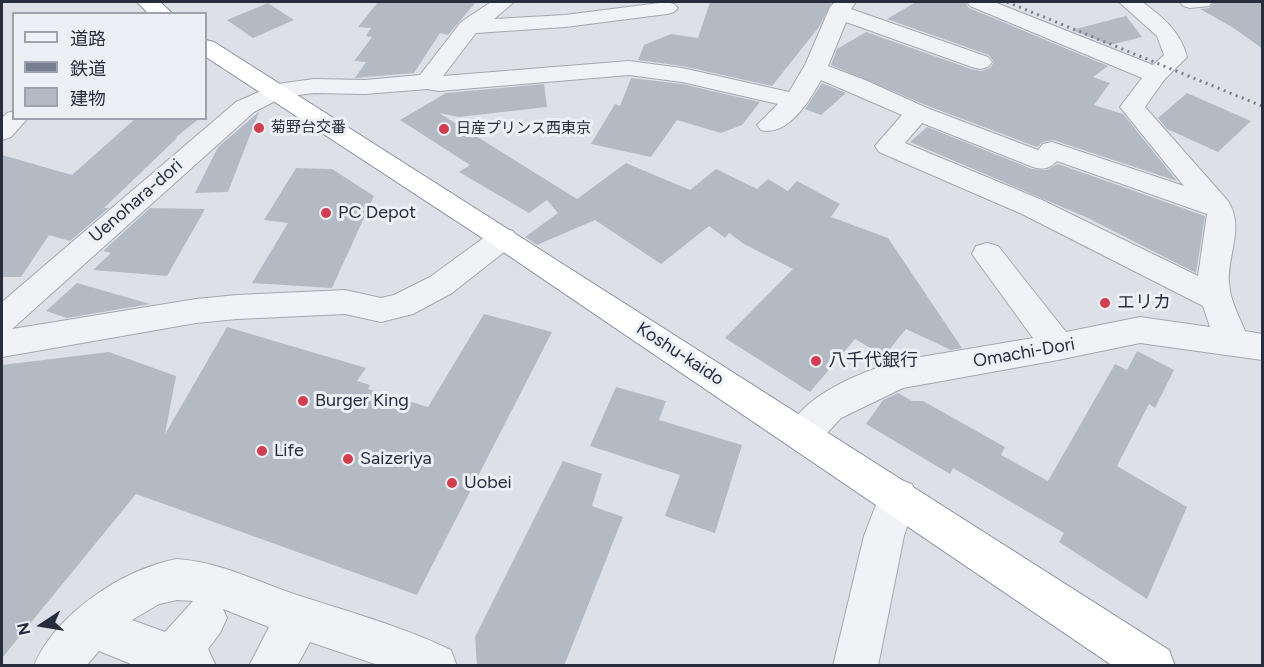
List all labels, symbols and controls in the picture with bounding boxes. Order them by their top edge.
legend [12,12,207,120]
text: 道路 [70,28,106,50]
text: 鉄道 [70,58,106,80]
text: 建物 [70,88,106,110]
place label: 菊野台交番 [271,119,346,137]
place label: 日産プリンス西東京 [456,120,591,138]
marker: 菊野台交番 [252,121,266,135]
marker: 日産プリンス西東京 [437,122,451,136]
street label: Uenohara-dori [85,155,187,247]
place label: PC Depot [338,202,416,224]
marker: PC Depot [319,206,333,220]
place label: エリカ [1117,292,1171,314]
marker: エリカ [1098,296,1112,310]
street label: Koshu-kaido [632,318,728,390]
street label: Omachi-Dori [971,333,1077,373]
place label: 八千代銀行 [828,350,918,372]
marker: 八千代銀行 [809,354,823,368]
place label: Burger King [315,390,409,412]
marker: Burger King [296,394,310,408]
place label: Life [274,440,304,462]
marker: Life [255,444,269,458]
place label: Saizeriya [360,448,432,470]
marker: Saizeriya [341,452,355,466]
place label: Uobei [464,472,512,494]
marker: Uobei [445,476,459,490]
north arrow [12,595,72,655]
text: N [13,621,34,637]

